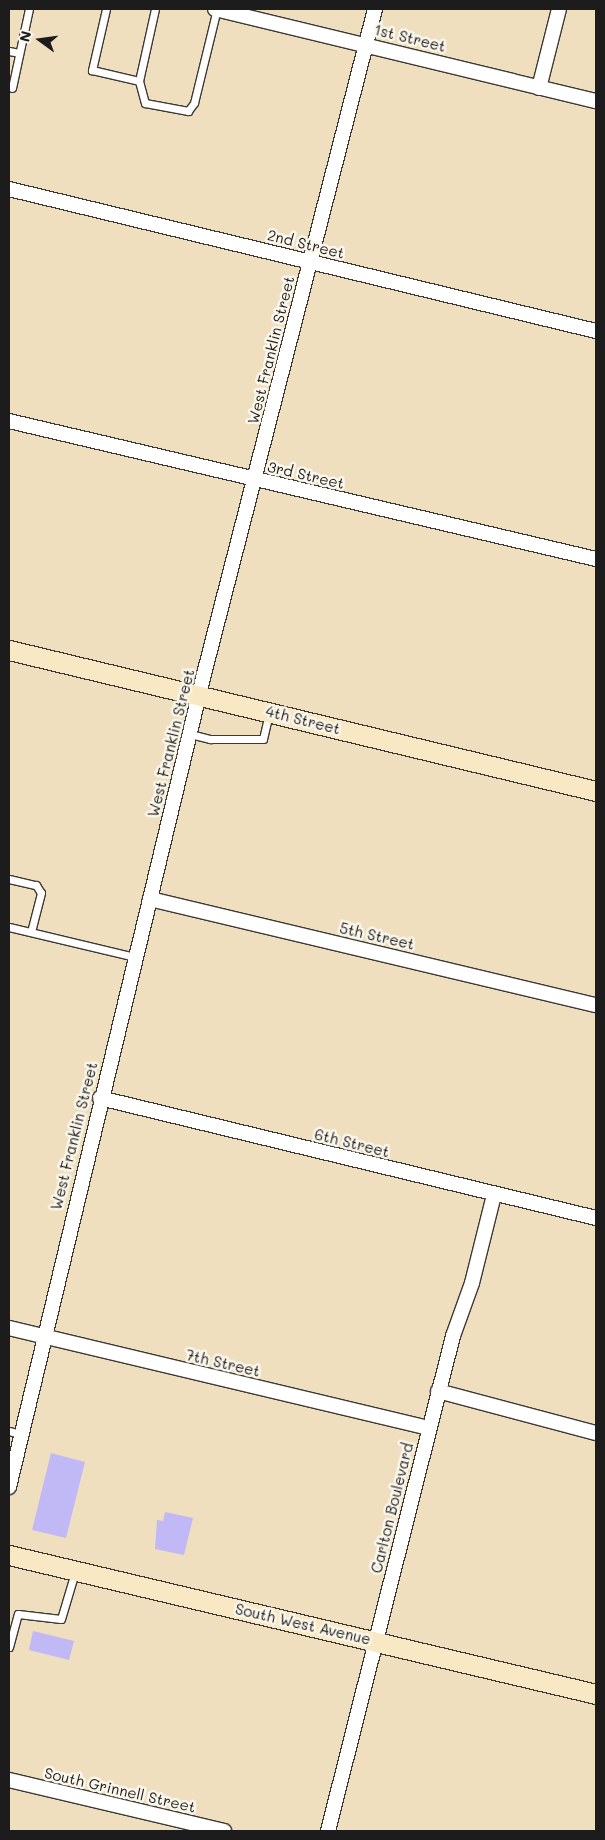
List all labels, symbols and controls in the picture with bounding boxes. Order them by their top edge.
north arrow [15,15,65,65]
street label: 1st Street [372,20,448,56]
text: N [14,29,35,44]
street label: 2nd Street [266,226,346,262]
street label: West Franklin Street [244,274,298,426]
street label: 3rd Street [266,457,346,493]
street label: West Franklin Street [144,667,198,819]
street label: 4th Street [264,702,342,738]
street label: 5th Street [338,919,416,953]
street label: West Franklin Street [47,1060,101,1212]
street label: 6th Street [313,1125,391,1161]
street label: 7th Street [184,1346,262,1380]
street label: Carlton Boulevard [367,1441,417,1575]
street label: South West Avenue [234,1600,372,1648]
street label: South Grinnell Street [43,1764,197,1816]

